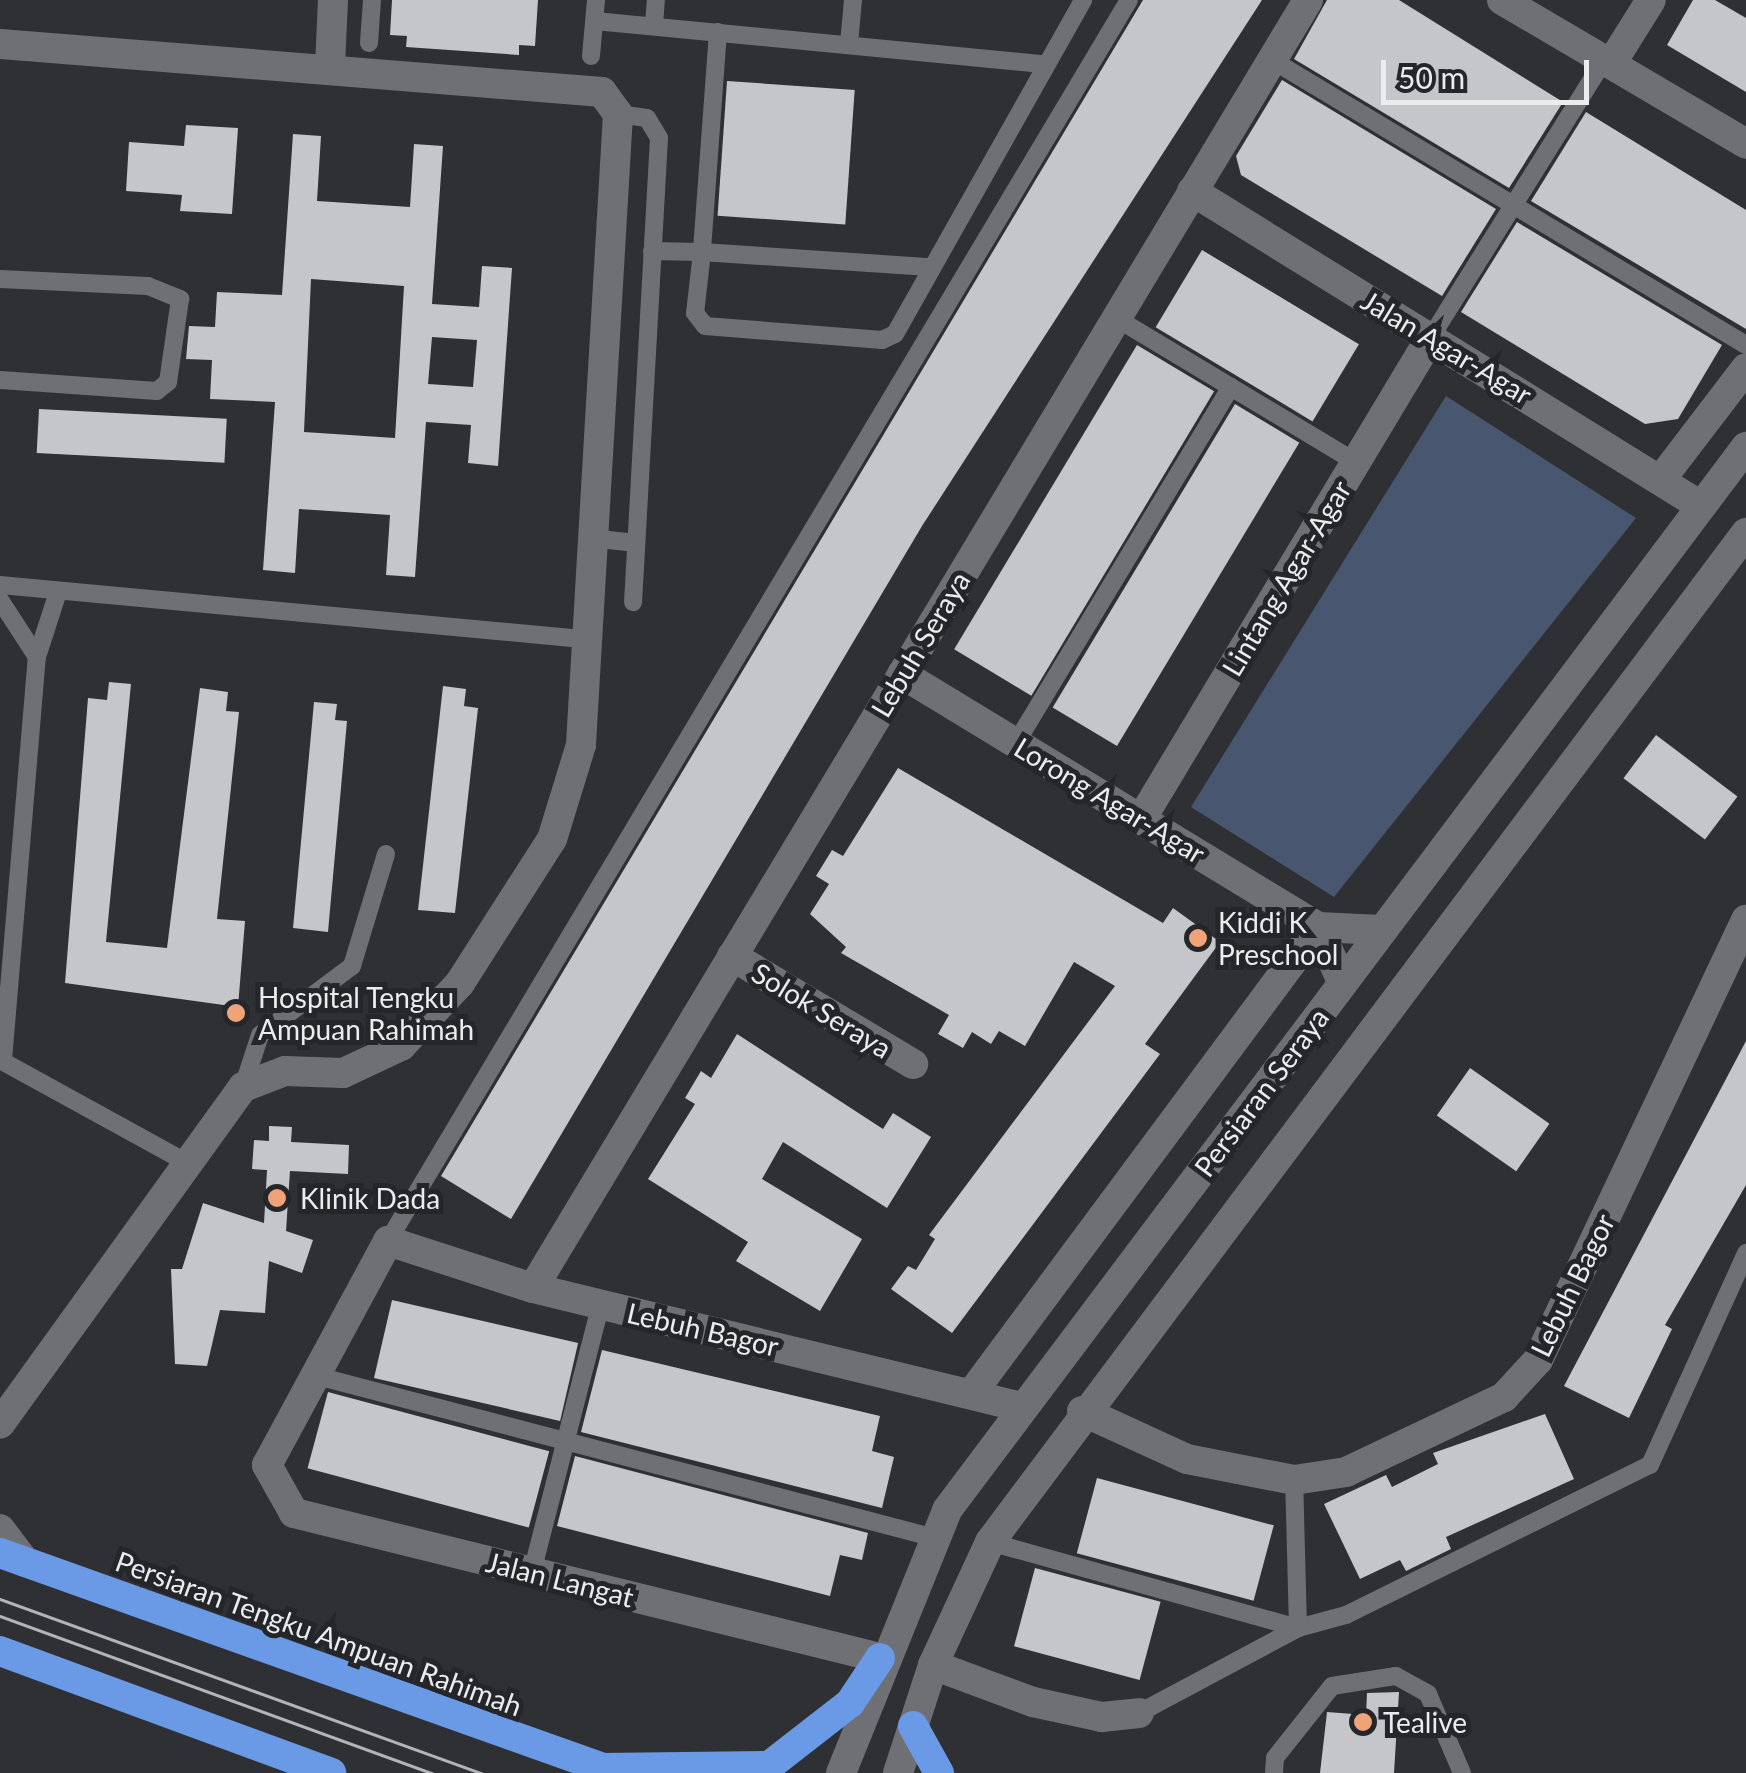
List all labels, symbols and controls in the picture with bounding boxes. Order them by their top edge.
scale bar [1386,40,1594,102]
text: 50 m [1398,59,1465,95]
street label: Jalan Agar-Agar [1355,283,1539,411]
street label: Lintang Agar-Agar [1214,474,1358,682]
street label: Lebuh Seraya [863,565,977,723]
street label: Lorong Agar-Agar [1008,730,1212,870]
place label: Kiddi K Preschool [1218,905,1338,971]
marker: Kiddi K Preschool [1187,927,1209,949]
street label: Solok Seraya [746,955,898,1065]
place label: Hospital Tengku Ampuan Rahimah [258,980,474,1046]
marker: Hospital Tengku Ampuan Rahimah [223,1000,249,1026]
street label: Persiaran Seraya [1187,1001,1335,1183]
place label: Klinik Dada [300,1181,440,1215]
marker: Klinik Dada [264,1185,290,1211]
street label: Lebuh Bagor [1523,1208,1621,1362]
street label: Lebuh Bagor [624,1295,782,1363]
street label: Persiaran Tengku Ampuan Rahimah [110,1543,528,1723]
street label: Jalan Langat [483,1544,637,1614]
place label: Tealive [1383,1705,1467,1739]
marker: Tealive [1352,1711,1374,1733]

